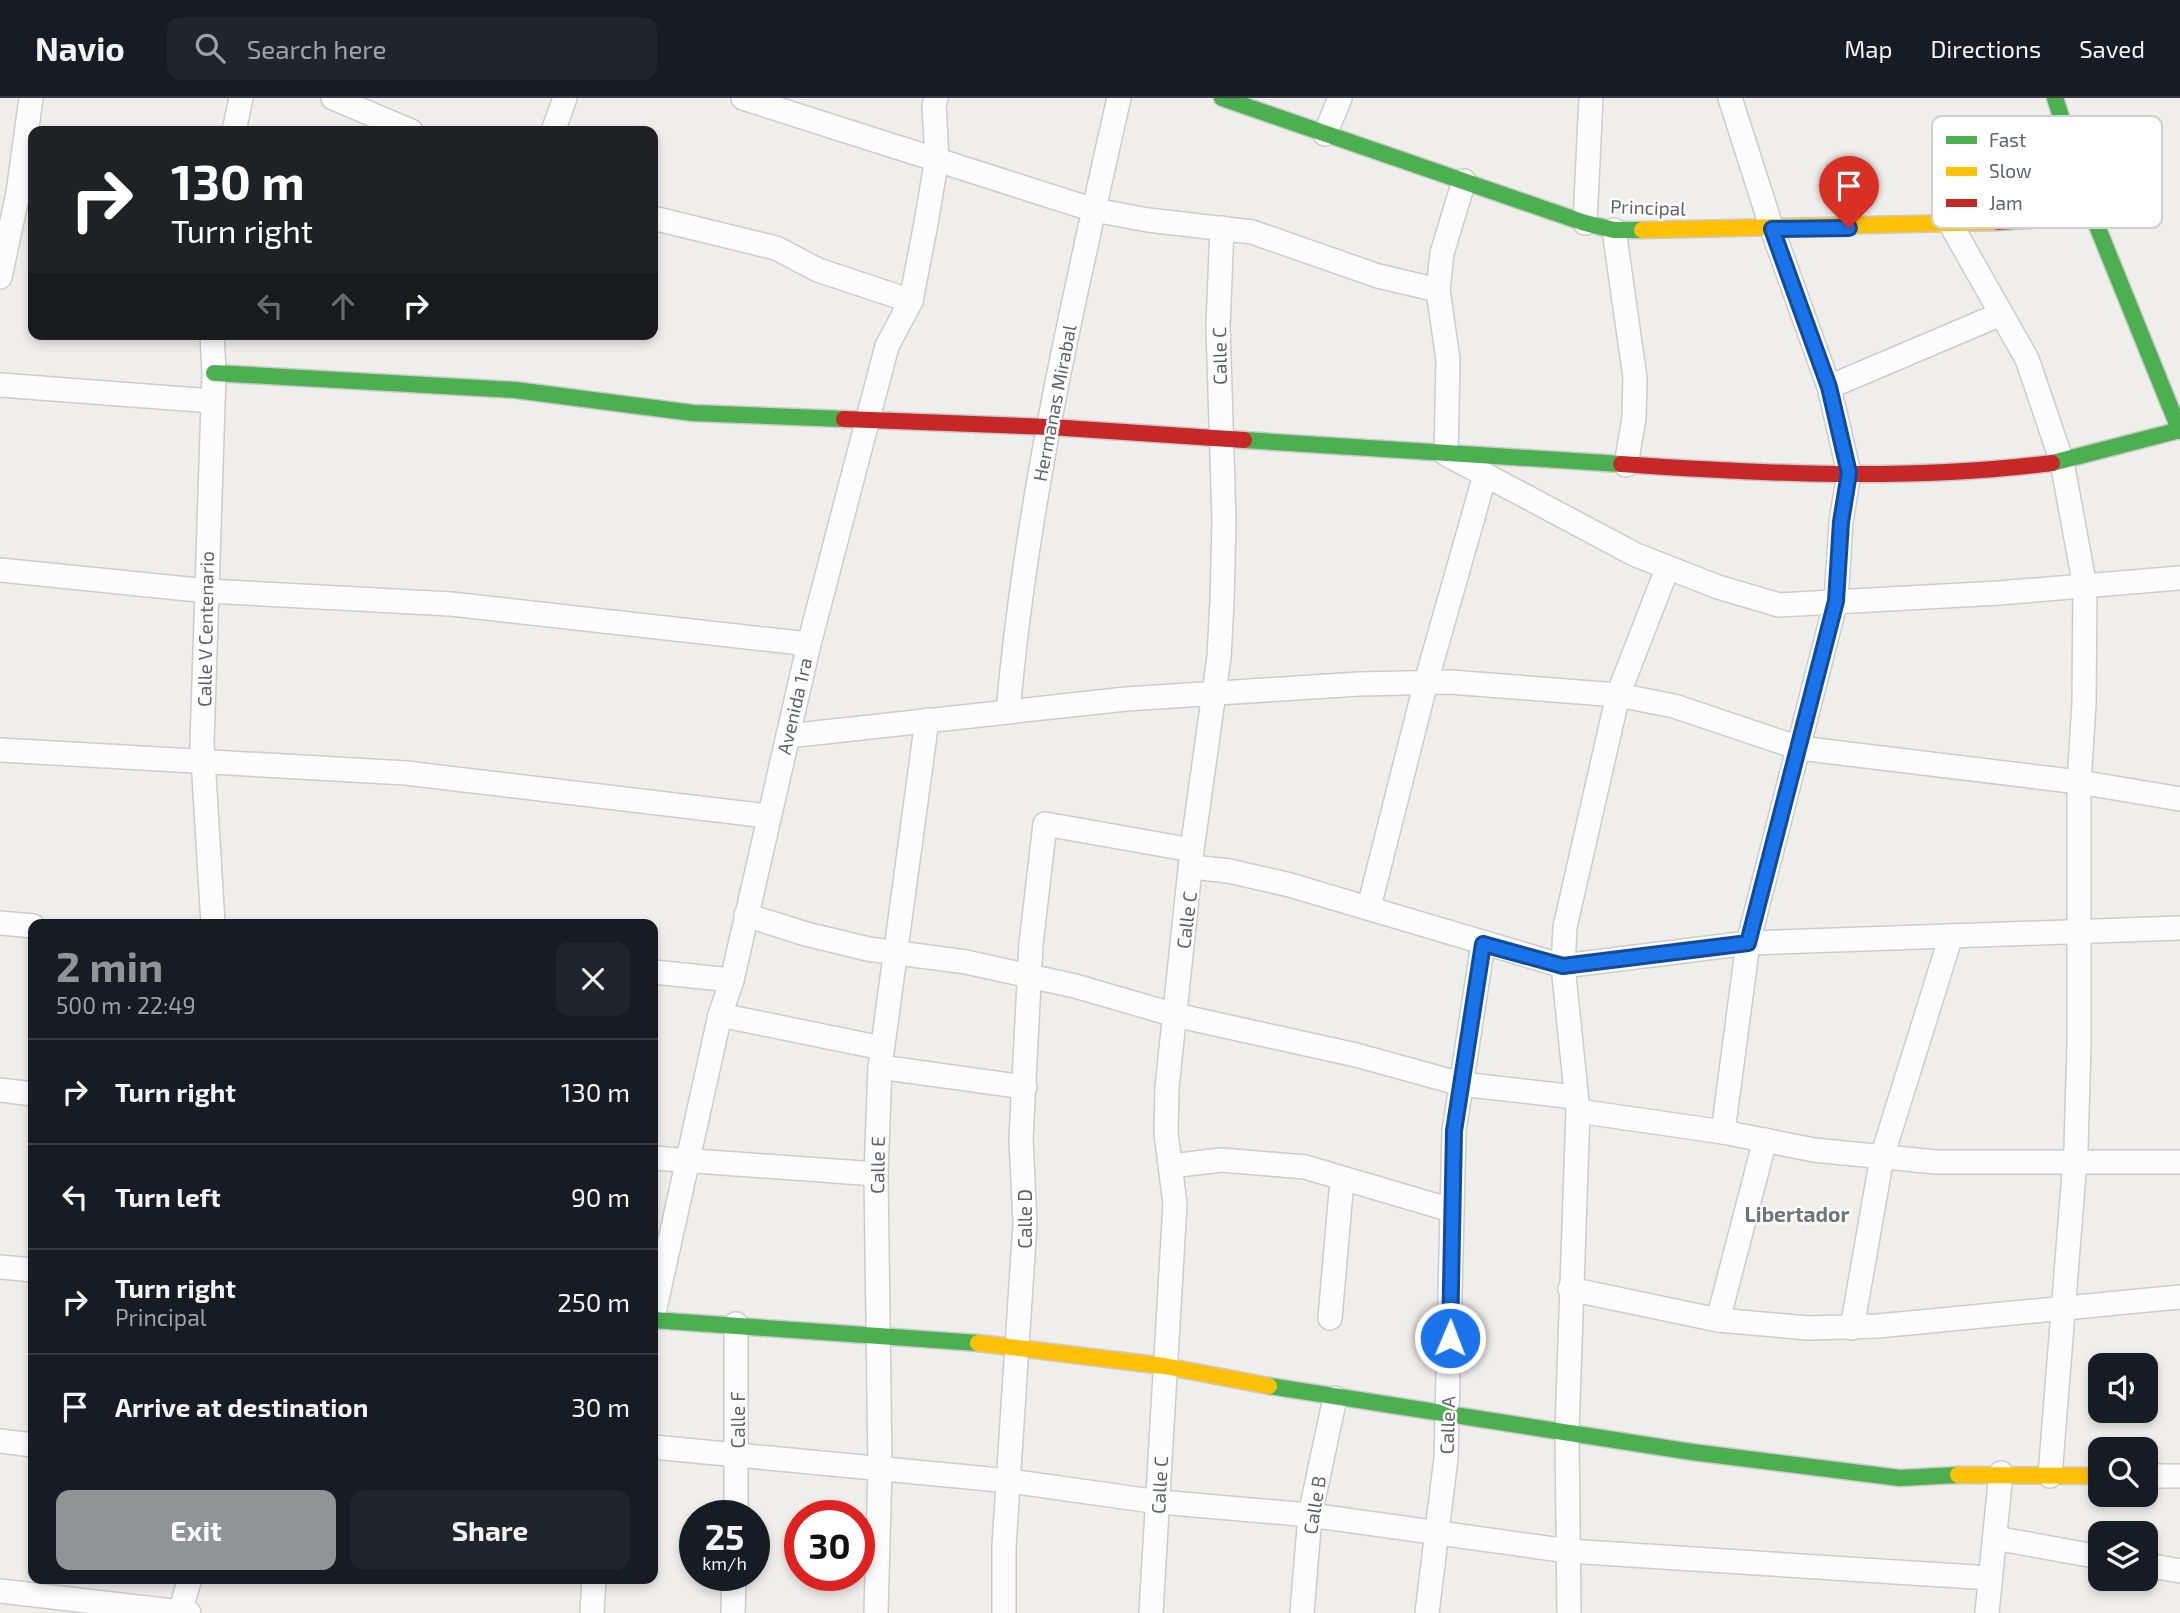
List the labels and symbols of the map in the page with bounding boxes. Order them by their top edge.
legend [1932,116,2162,228]
text: Fast [1989,128,2026,151]
pin [1819,156,1879,228]
text: Slow [1989,159,2032,182]
text: Jam [1989,191,2023,214]
street label: Principal [1610,194,1687,220]
street label: Hermanas Mirabal [1028,322,1081,483]
street label: Calle C [1207,327,1231,385]
street label: Calle V Centenario [192,551,218,707]
street label: Avenida 1ra [772,655,816,757]
street label: Calle C [1171,890,1201,950]
street label: Calle E [865,1136,889,1194]
street label: Calle D [1013,1189,1036,1249]
district label: Libertador [1745,1201,1849,1226]
position arrow [1413,1301,1487,1375]
street label: Calle F [726,1391,749,1449]
street label: Calle A [1434,1395,1460,1455]
street label: Calle C [1146,1455,1172,1514]
street label: Calle B [1298,1474,1330,1536]
speed limit sign: 30 [784,1500,875,1591]

